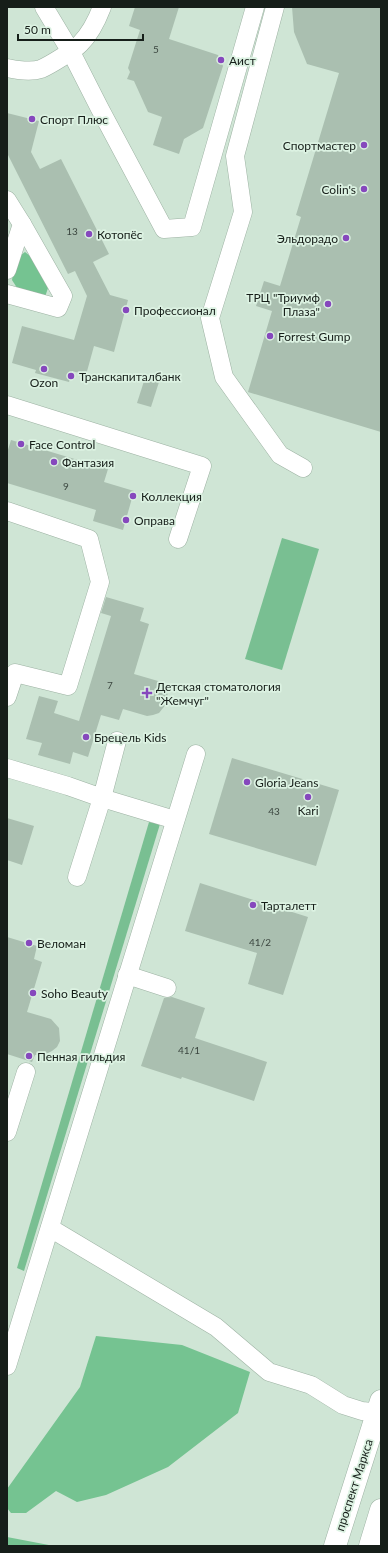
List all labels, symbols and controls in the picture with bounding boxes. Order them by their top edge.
scale bar [18,16,143,42]
text: 50 m [24,22,51,37]
house number: 5 [153,43,159,55]
place label: Аист [229,53,256,68]
marker: Аист [216,55,226,65]
place label: Спорт Плюс [40,112,108,127]
marker: Спорт Плюс [27,114,37,124]
place label: Спортмастер [283,138,356,153]
marker: Спортмастер [359,140,369,150]
place label: Colin's [321,182,356,197]
marker: Colin's [359,184,369,194]
house number: 13 [66,225,78,237]
place label: Котопёс [97,227,143,242]
marker: Котопёс [84,229,94,239]
place label: Эльдорадо [277,231,338,246]
marker: Эльдорадо [341,233,351,243]
place label: ТРЦ "Триумф Плаза" [246,290,320,319]
marker: ТРЦ "Триумф Плаза" [323,299,333,309]
place label: Профессионал [134,303,216,318]
marker: Профессионал [121,305,131,315]
place label: Forrest Gump [278,329,351,344]
marker: Forrest Gump [265,331,275,341]
marker: Ozon [39,364,49,374]
place label: Транскапиталбанк [79,369,182,384]
marker: Транскапиталбанк [66,371,76,381]
place label: Ozon [30,375,58,390]
place label: Face Control [29,437,95,452]
marker: Face Control [16,439,26,449]
place label: Фантазия [62,455,114,470]
marker: Фантазия [49,457,59,467]
house number: 9 [63,480,69,492]
place label: Коллекция [141,489,202,504]
marker: Коллекция [128,491,138,501]
place label: Оправа [134,513,175,528]
marker: Оправа [121,515,131,525]
house number: 7 [107,679,113,691]
place label: Детская стоматология "Жемчуг" [156,679,281,708]
marker: Детская стоматология "Жемчуг" [141,687,153,699]
place label: Брецель Kids [94,730,166,745]
marker: Брецель Kids [81,732,91,742]
place label: Gloria Jeans [255,775,318,790]
marker: Gloria Jeans [242,777,252,787]
marker: Kari [303,792,313,802]
place label: Kari [297,803,319,818]
house number: 43 [268,805,280,817]
place label: Тарталетт [261,898,317,913]
marker: Тарталетт [248,900,258,910]
place label: Веломан [37,936,86,951]
house number: 41/2 [249,936,271,948]
marker: Веломан [24,938,34,948]
place label: Soho Beauty [41,986,109,1001]
marker: Soho Beauty [28,988,38,998]
house number: 41/1 [178,1044,200,1056]
place label: Пенная гильдия [37,1049,125,1064]
marker: Пенная гильдия [24,1051,34,1061]
street label: проспект Маркса [332,1437,376,1533]

